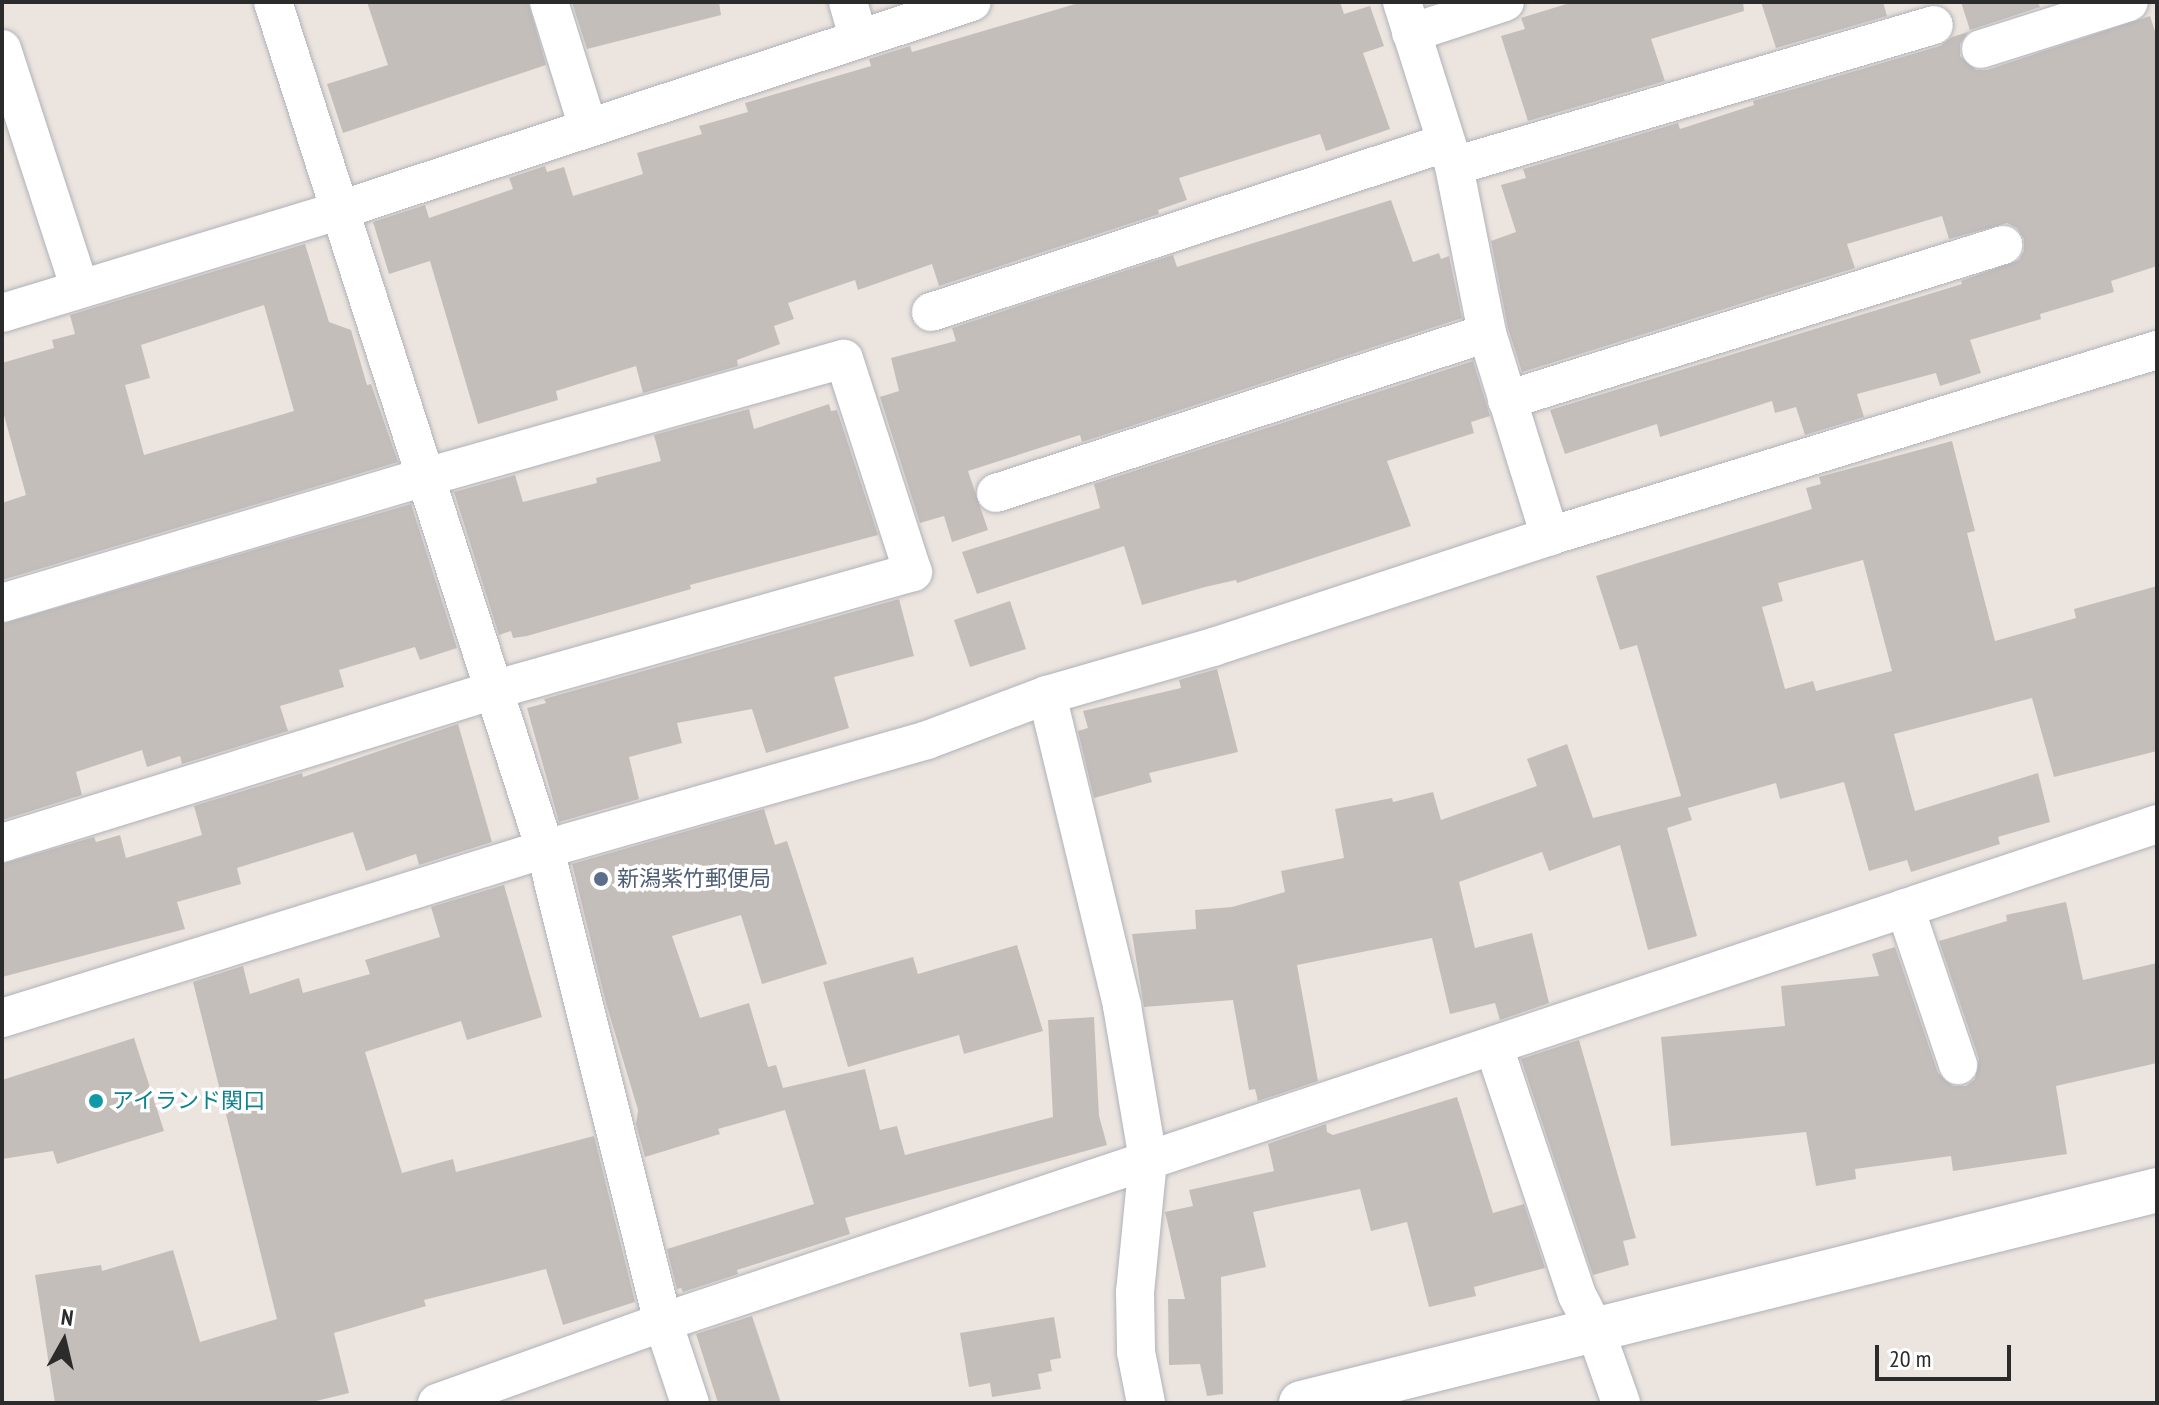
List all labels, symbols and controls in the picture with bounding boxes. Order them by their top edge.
place label: 新潟紫竹郵便局 [617,866,771,892]
marker: 新潟紫竹郵便局 [592,870,610,888]
place label: アイランド関口 [112,1088,266,1114]
marker: アイランド関口 [87,1092,105,1110]
north arrow [24,1301,104,1381]
text: N [59,1303,75,1332]
scale bar [1879,1329,2015,1379]
text: 20 m [1889,1343,1931,1374]

